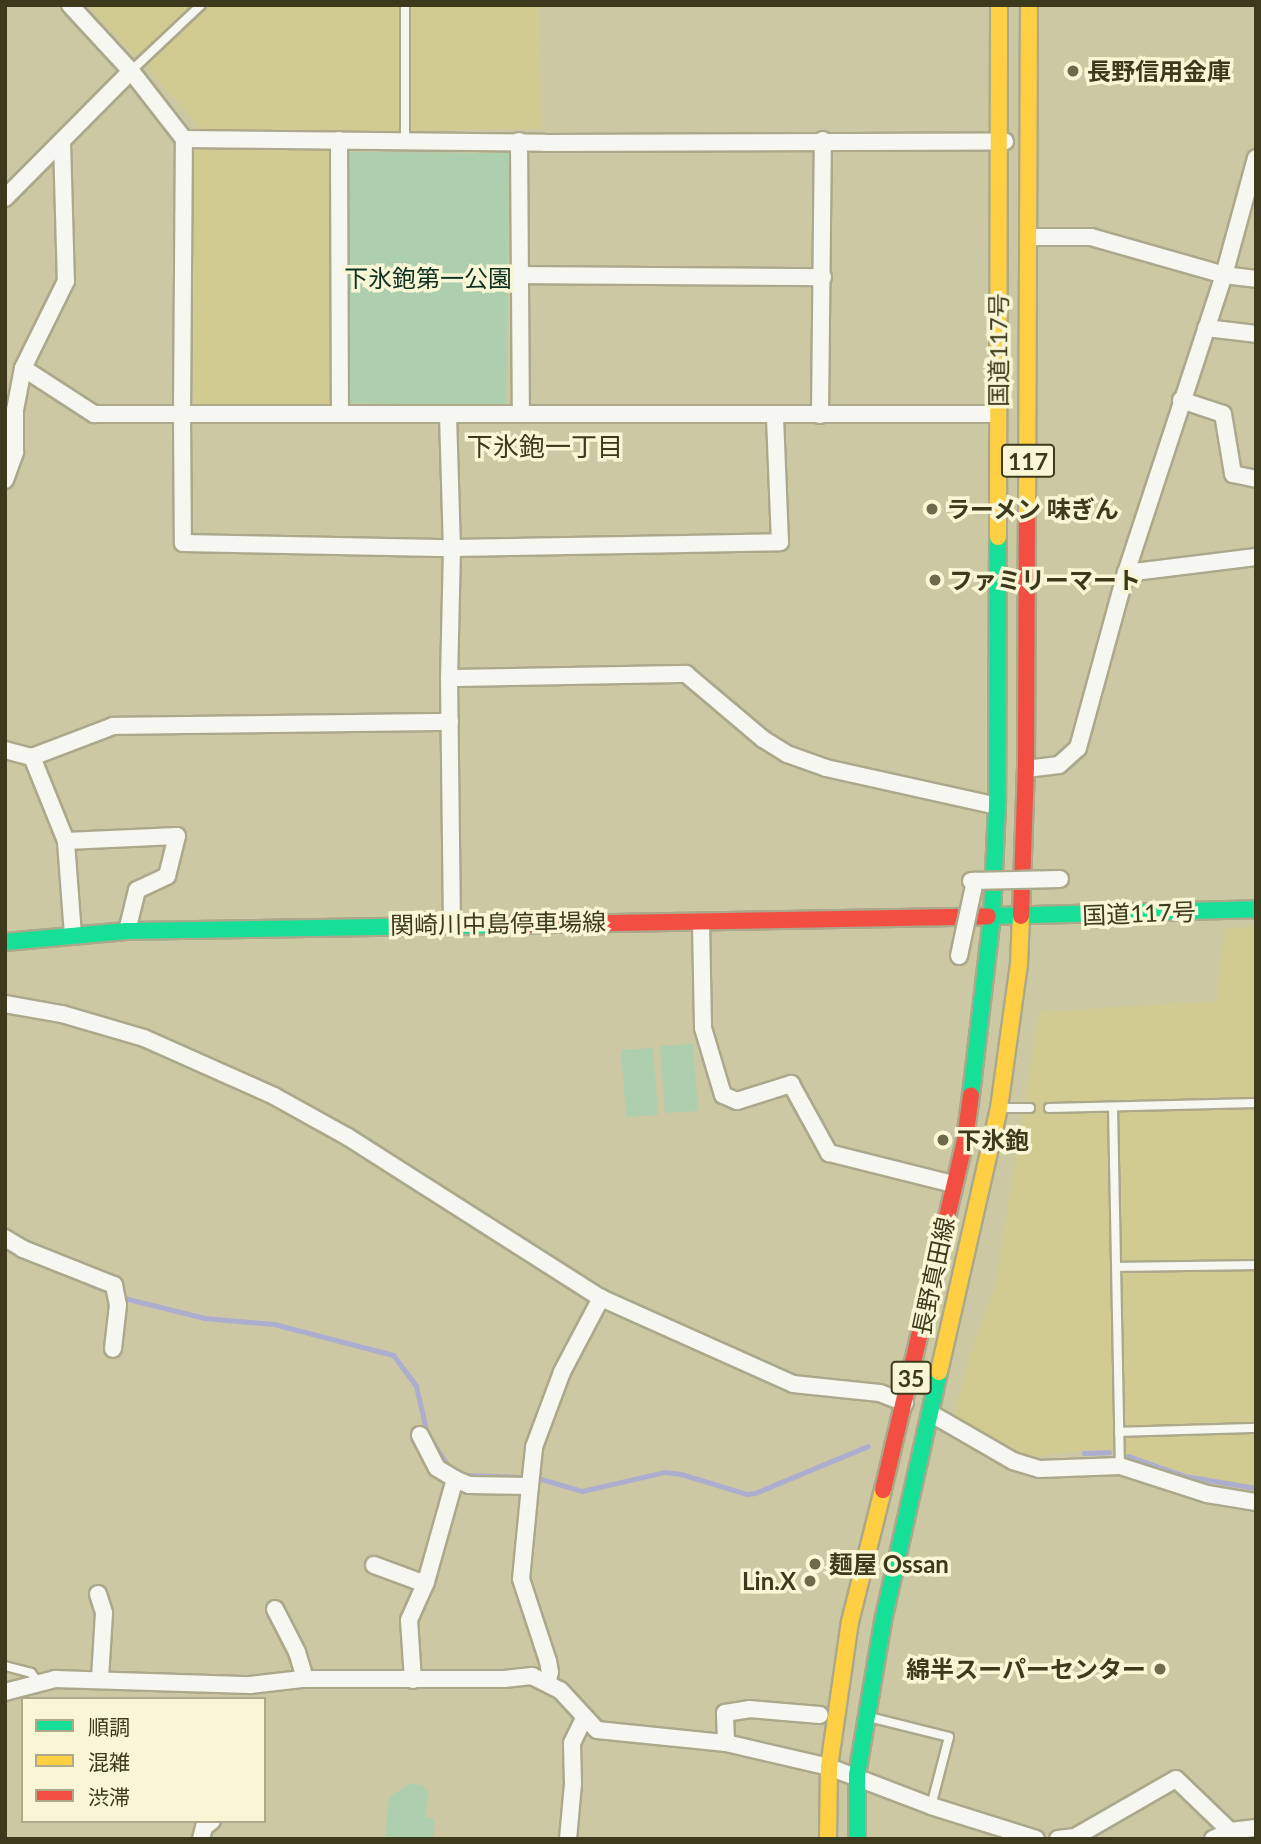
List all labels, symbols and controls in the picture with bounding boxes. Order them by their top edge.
place label: 長野信用金庫 [1087,57,1231,85]
marker: 長野信用金庫 [1065,63,1081,79]
park label: 下氷鉋第一公園 [344,264,512,292]
street label: 国道117号 [984,293,1012,407]
district label: 下氷鉋一丁目 [467,431,623,463]
road number: 117 [1000,442,1056,481]
place label: ラーメン 味ぎん [946,495,1120,523]
marker: ラーメン 味ぎん [924,501,940,517]
place label: ファミリーマート [949,566,1141,594]
marker: ファミリーマート [927,572,943,588]
street label: 国道117号 [1082,897,1196,929]
street label: 関崎川中島停車場線 [390,907,606,939]
place label: 下氷鉋 [957,1126,1029,1154]
marker: 下氷鉋 [935,1132,951,1148]
street label: 長野真田線 [906,1214,960,1338]
road number: 35 [890,1358,932,1398]
place label: 麺屋 Ossan [829,1550,949,1578]
marker: 麺屋 Ossan [807,1556,823,1572]
place label: Lin.X [742,1567,796,1595]
marker: Lin.X [802,1573,818,1589]
place label: 綿半スーパーセンター [906,1655,1146,1683]
marker: 綿半スーパーセンター [1152,1661,1168,1677]
legend [21,1697,266,1823]
text: 順調 [88,1714,130,1739]
text: 混雑 [88,1749,130,1774]
text: 渋滞 [88,1784,130,1809]

